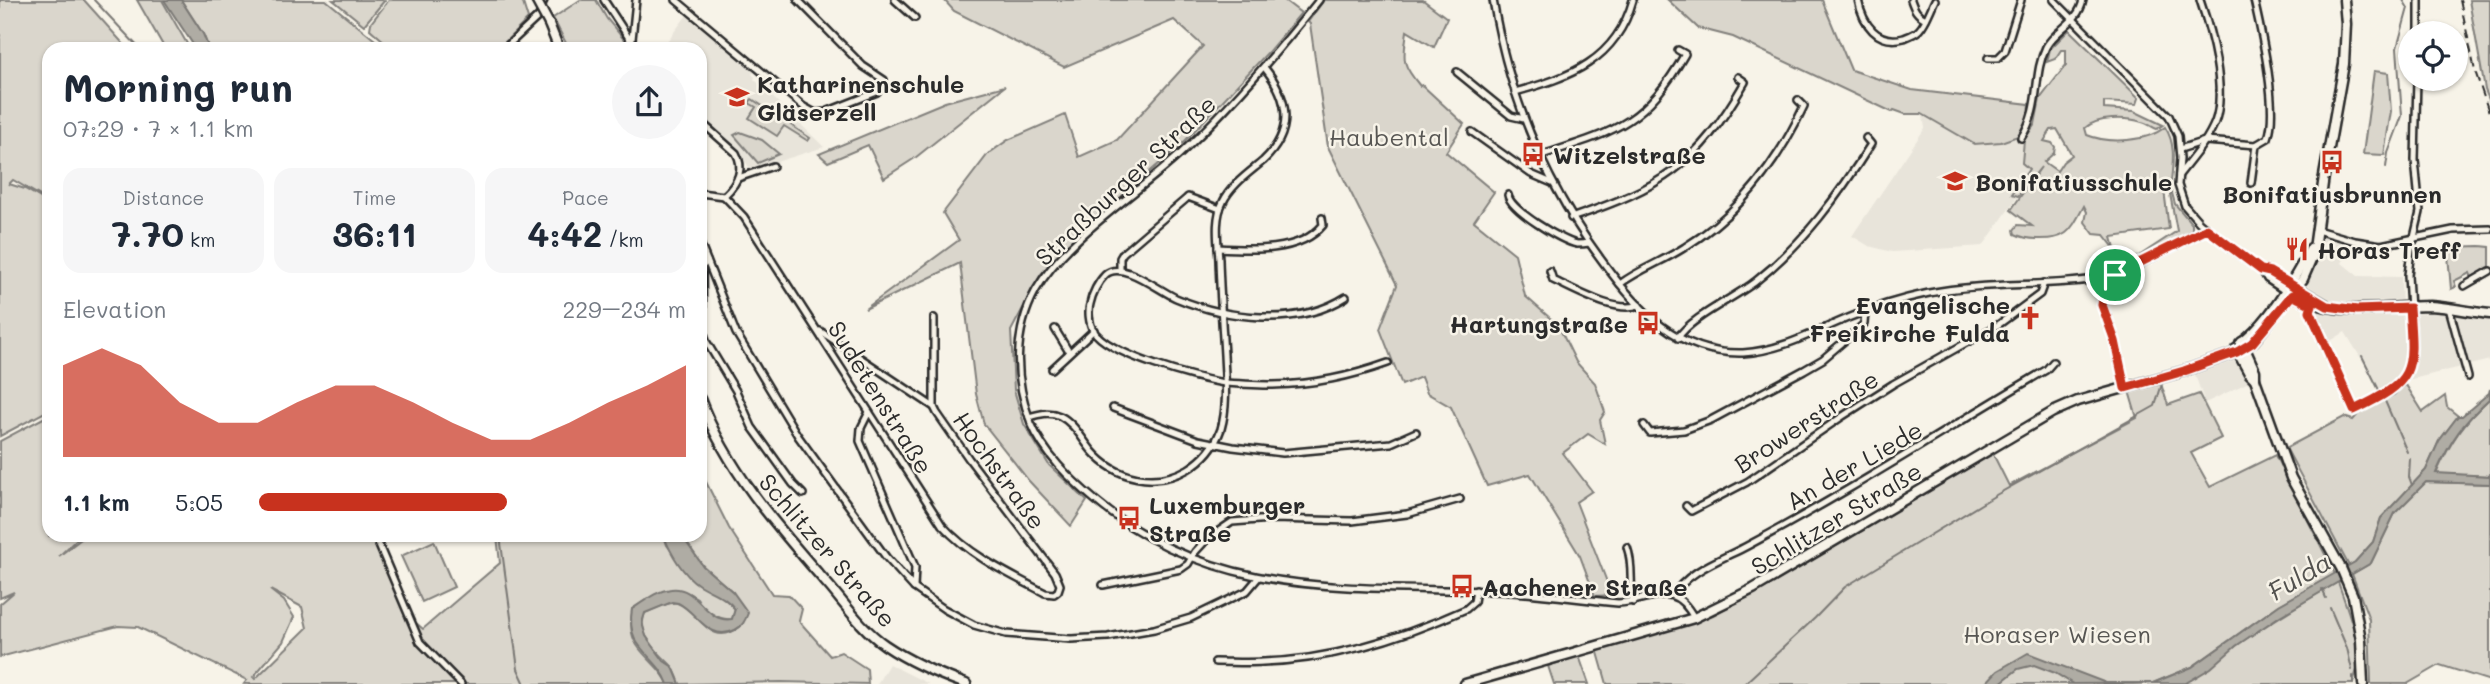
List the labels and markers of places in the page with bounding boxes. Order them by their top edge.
place label: Katharinenschule Gläserzell [757,68,964,127]
school or university icon: Katharinenschule Gläserzell [723,83,751,111]
place label: Witzelstraße [1553,139,1706,170]
bus stop icon: Witzelstraße [1519,140,1547,168]
bus stop icon: Bonifatiusbrunnen [2318,148,2346,176]
place label: Bonifatiusschule [1975,166,2172,197]
school or university icon: Bonifatiusschule [1941,167,1969,195]
place label: Bonifatiusbrunnen [2222,178,2442,209]
place label: Horas Treff [2317,234,2461,265]
restaurant icon: Horas Treff [2283,235,2311,263]
pin [2085,245,2145,305]
place label: Evangelische Freikirche Fulda [1809,289,2010,348]
church icon: Evangelische Freikirche Fulda [2016,304,2044,332]
place label: Hartungstraße [1450,308,1628,339]
bus stop icon: Hartungstraße [1634,309,1662,337]
place label: Luxemburger Straße [1149,489,1305,548]
bus stop icon: Luxemburger Straße [1115,504,1143,532]
place label: Aachener Straße [1482,571,1688,602]
bus stop icon: Aachener Straße [1448,572,1476,600]

